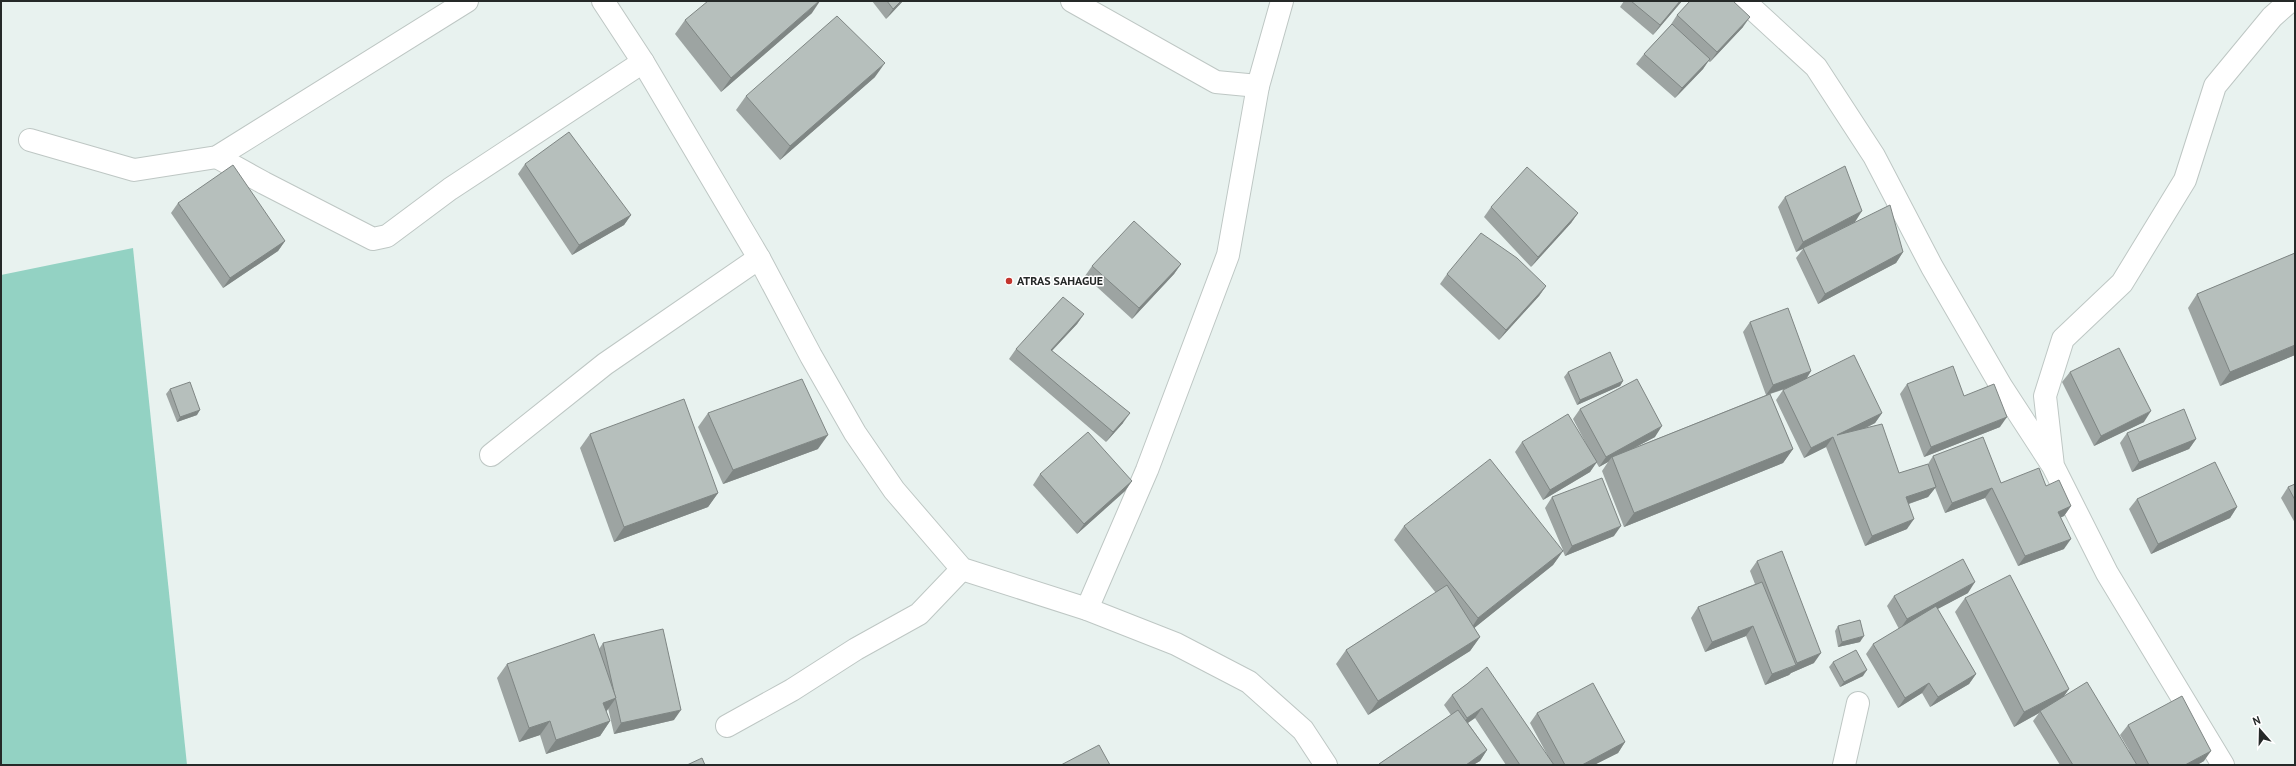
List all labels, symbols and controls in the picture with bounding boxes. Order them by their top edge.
place label: ATRAS SAHAGUE [1017,273,1103,288]
marker: ATRAS SAHAGUE [1004,276,1014,286]
north arrow [2240,710,2280,750]
text: N [2251,713,2262,728]

